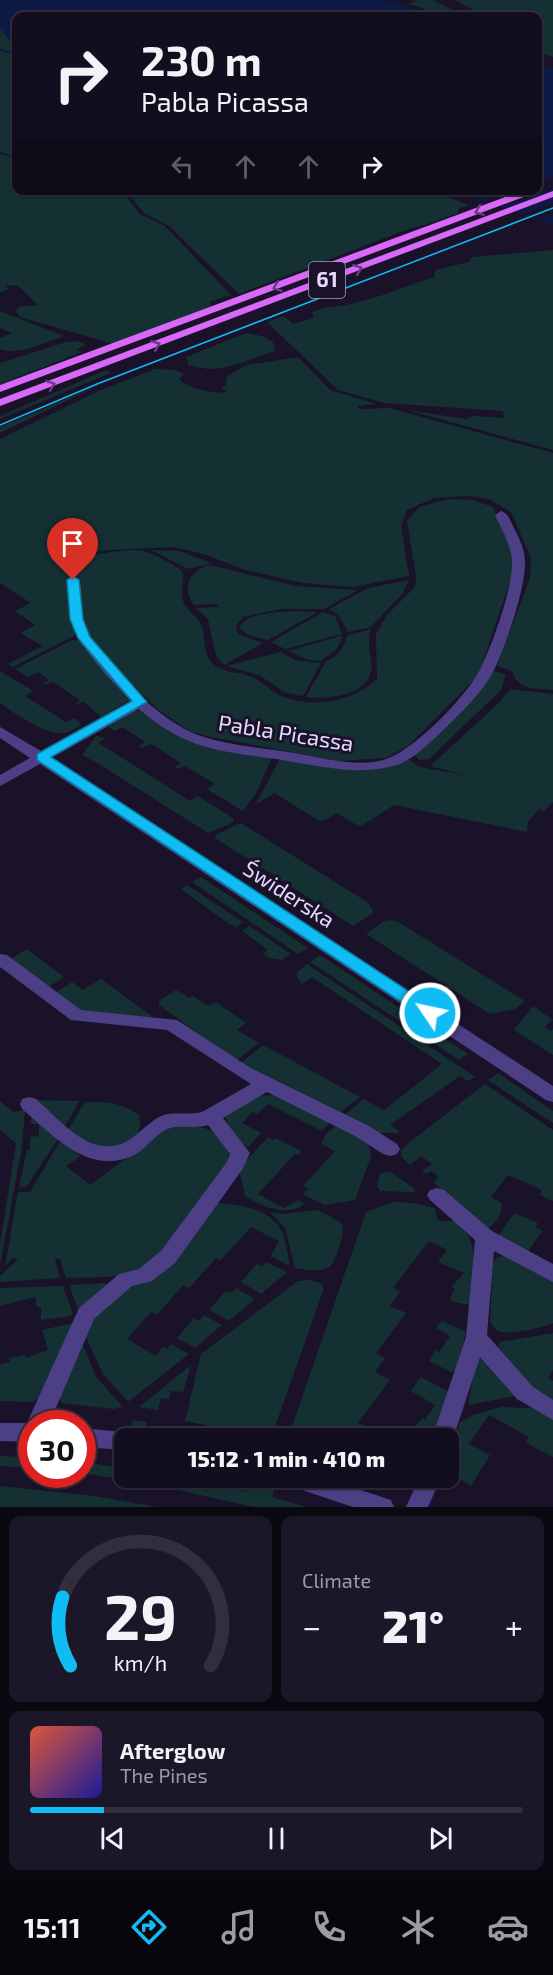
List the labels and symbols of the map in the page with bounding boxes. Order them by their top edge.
one-way arrow [474,204,485,216]
road number: 61 [309,262,345,298]
one-way arrow [352,263,363,276]
one-way arrow [272,279,283,292]
one-way arrow [150,340,161,353]
one-way arrow [45,379,56,392]
pin [47,518,98,580]
street label: Pabla Picassa [217,708,356,756]
street label: Świderska [239,854,340,932]
position arrow [398,981,462,1045]
speed limit sign: 30 [18,1410,96,1488]

